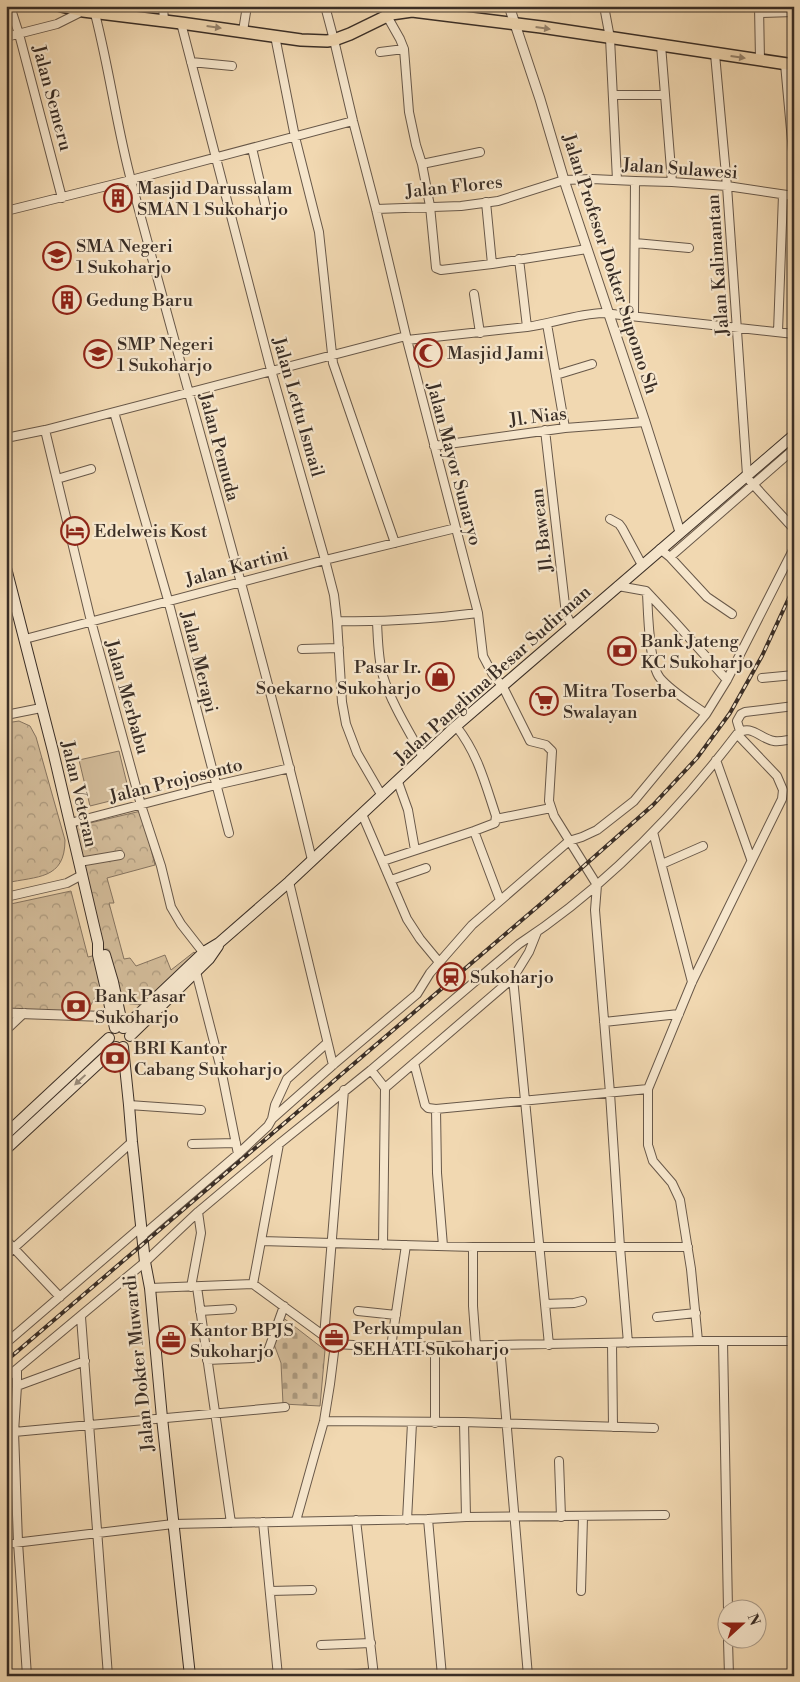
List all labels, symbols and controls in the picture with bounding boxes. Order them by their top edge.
one-way arrow [206,23,222,31]
one-way arrow [535,24,551,32]
street label: Jalan Semeru [27,42,77,154]
one-way arrow [730,53,746,61]
street label: Jalan Profesor Dokter Supomo Sh [557,130,663,397]
street label: Jalan Sulawesi [620,153,739,185]
street label: Jalan Flores [403,170,504,204]
place label: Masjid Darussalam SMAN 1 Sukoharjo [137,177,293,221]
building icon: Masjid Darussalam SMAN 1 Sukoharjo [103,183,133,213]
street label: Jalan Kalimantan [702,193,734,338]
place label: SMA Negeri 1 Sukoharjo [76,235,173,279]
school or university icon: SMA Negeri 1 Sukoharjo [42,241,72,271]
building icon: Gedung Baru [52,285,82,315]
place label: Gedung Baru [86,289,194,312]
place label: SMP Negeri 1 Sukoharjo [117,333,214,377]
street label: Jalan Lettu Ismail [267,334,329,480]
mosque icon: Masjid Jami [413,338,443,368]
school or university icon: SMP Negeri 1 Sukoharjo [83,339,113,369]
place label: Masjid Jami [447,342,544,365]
street label: Jalan Mayor Sunaryo [421,379,487,548]
street label: Jalan Pemuda [193,389,245,505]
street label: Jl. Nias [507,402,568,432]
street label: Jl. Bawean [525,487,559,574]
hotel icon: Edelweis Kost [60,516,90,546]
place label: Edelweis Kost [94,520,208,543]
street label: Jalan Kartini [182,542,291,592]
street label: Jalan Panglima Besar Sudirman [389,580,596,770]
street label: Jalan Merapi [175,608,223,715]
place label: Bank Jateng KC Sukoharjo [640,630,753,674]
street label: Jalan Merbabu [99,636,155,758]
bank icon: Bank Jateng KC Sukoharjo [607,636,637,666]
place label: Pasar Ir. Soekarno Sukoharjo [256,656,421,700]
shop icon: Pasar Ir. Soekarno Sukoharjo [425,662,455,692]
place label: Mitra Toserba Swalayan [563,680,678,724]
supermarket icon: Mitra Toserba Swalayan [529,686,559,716]
street label: Jalan Veteran [55,737,103,850]
street label: Jalan Projosonto [106,753,245,809]
station icon: Sukoharjo [436,962,466,992]
place label: Sukoharjo [470,966,554,989]
place label: Bank Pasar Sukoharjo [94,985,186,1029]
bank icon: Bank Pasar Sukoharjo [61,991,91,1021]
place label: BRI Kantor Cabang Sukoharjo [133,1037,283,1081]
bank icon: BRI Kantor Cabang Sukoharjo [100,1043,130,1073]
one-way arrow [75,1074,87,1086]
street label: Jalan Dokter Muwardi [118,1273,160,1453]
place label: Perkumpulan SEHATI Sukoharjo [353,1317,509,1361]
place label: Kantor BPJS Sukoharjo [190,1319,294,1363]
office icon: Perkumpulan SEHATI Sukoharjo [319,1323,349,1353]
office icon: Kantor BPJS Sukoharjo [156,1325,186,1355]
north arrow [718,1600,768,1650]
text: N [743,1611,764,1628]

